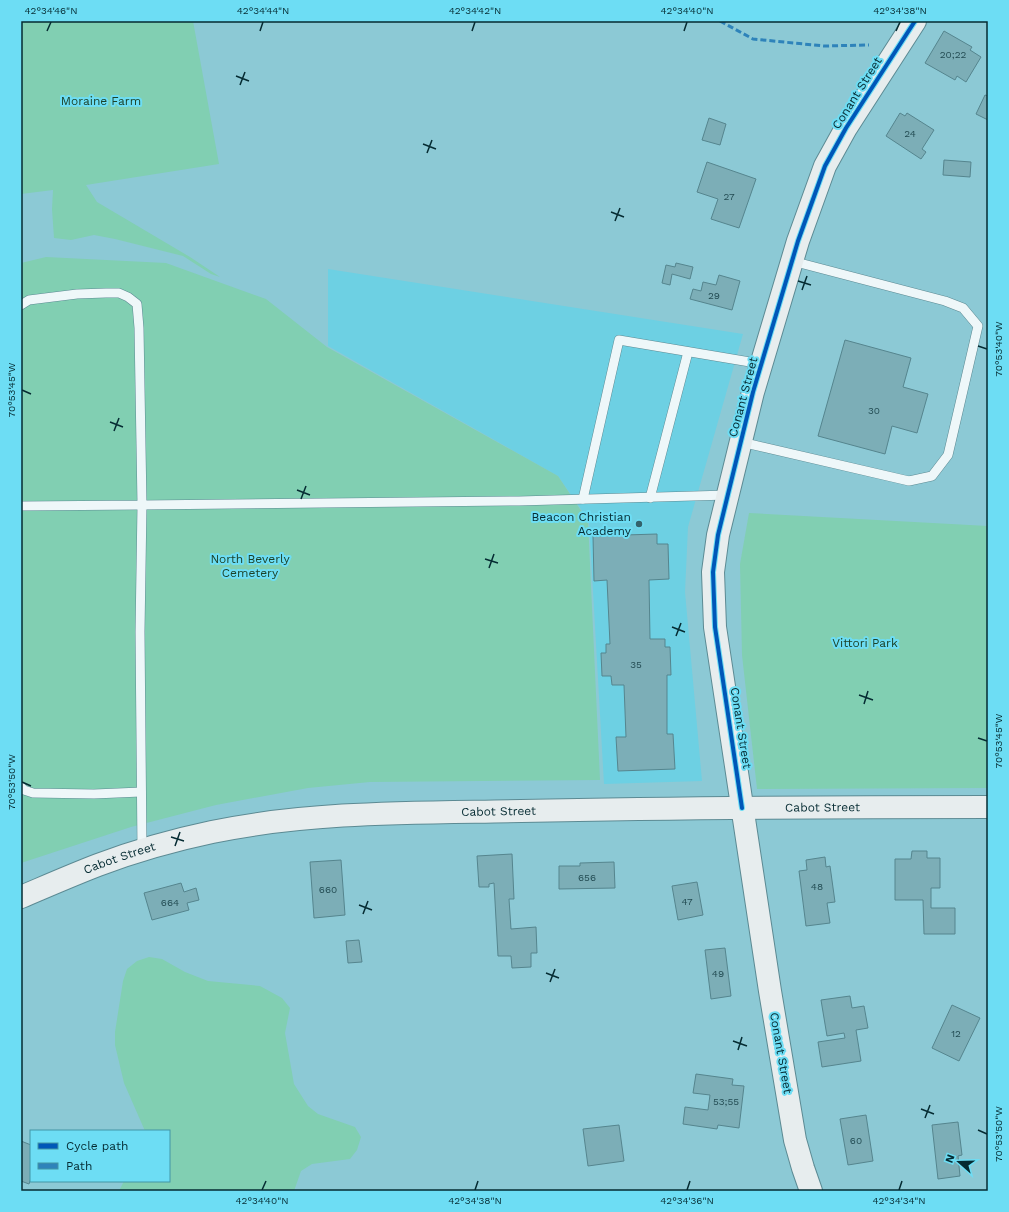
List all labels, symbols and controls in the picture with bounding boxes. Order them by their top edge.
text: 42°34'46"N [25,5,77,16]
text: 42°34'44"N [237,5,289,16]
text: 42°34'42"N [449,5,501,16]
text: 42°34'40"N [660,5,714,16]
text: 42°34'38"N [873,5,927,16]
house number: 20;22 [940,49,967,60]
street label: Conant Street [829,54,885,132]
park label: Moraine Farm [61,94,141,108]
house number: 24 [904,128,916,139]
house number: 27 [723,191,735,202]
house number: 29 [708,290,720,301]
text: 70°53'40"W [993,321,1004,377]
street label: Conant Street [726,355,760,439]
text: 70°53'45"W [6,362,17,417]
house number: 30 [868,405,880,416]
place label: Beacon Christian Academy [531,510,632,538]
marker: Beacon Christian Academy [634,519,644,529]
park label: North Beverly Cemetery [210,552,290,580]
park label: Vittori Park [832,636,898,650]
house number: 35 [630,659,642,670]
street label: Conant Street [728,686,754,770]
text: 70°53'45"W [993,713,1004,768]
text: 70°53'50"W [6,754,17,810]
street label: Cabot Street [785,800,860,815]
street label: Cabot Street [461,804,536,819]
street label: Cabot Street [82,839,157,877]
house number: 656 [578,872,596,883]
house number: 48 [811,881,823,892]
house number: 660 [319,884,337,895]
house number: 47 [681,896,693,907]
house number: 664 [161,897,179,908]
house number: 49 [712,968,724,979]
street label: Conant Street [767,1011,795,1095]
house number: 12 [951,1028,961,1039]
house number: 53;55 [713,1096,739,1107]
text: 70°53'50"W [993,1106,1004,1162]
legend [30,1130,170,1182]
house number: 60 [850,1135,862,1146]
text: Cycle path [66,1139,128,1153]
north arrow [939,1142,979,1182]
text: N [943,1153,958,1165]
text: Path [66,1159,92,1173]
text: 42°34'40"N [235,1195,289,1206]
text: 42°34'38"N [448,1195,502,1206]
text: 42°34'36"N [660,1195,714,1206]
text: 42°34'34"N [872,1195,926,1206]

